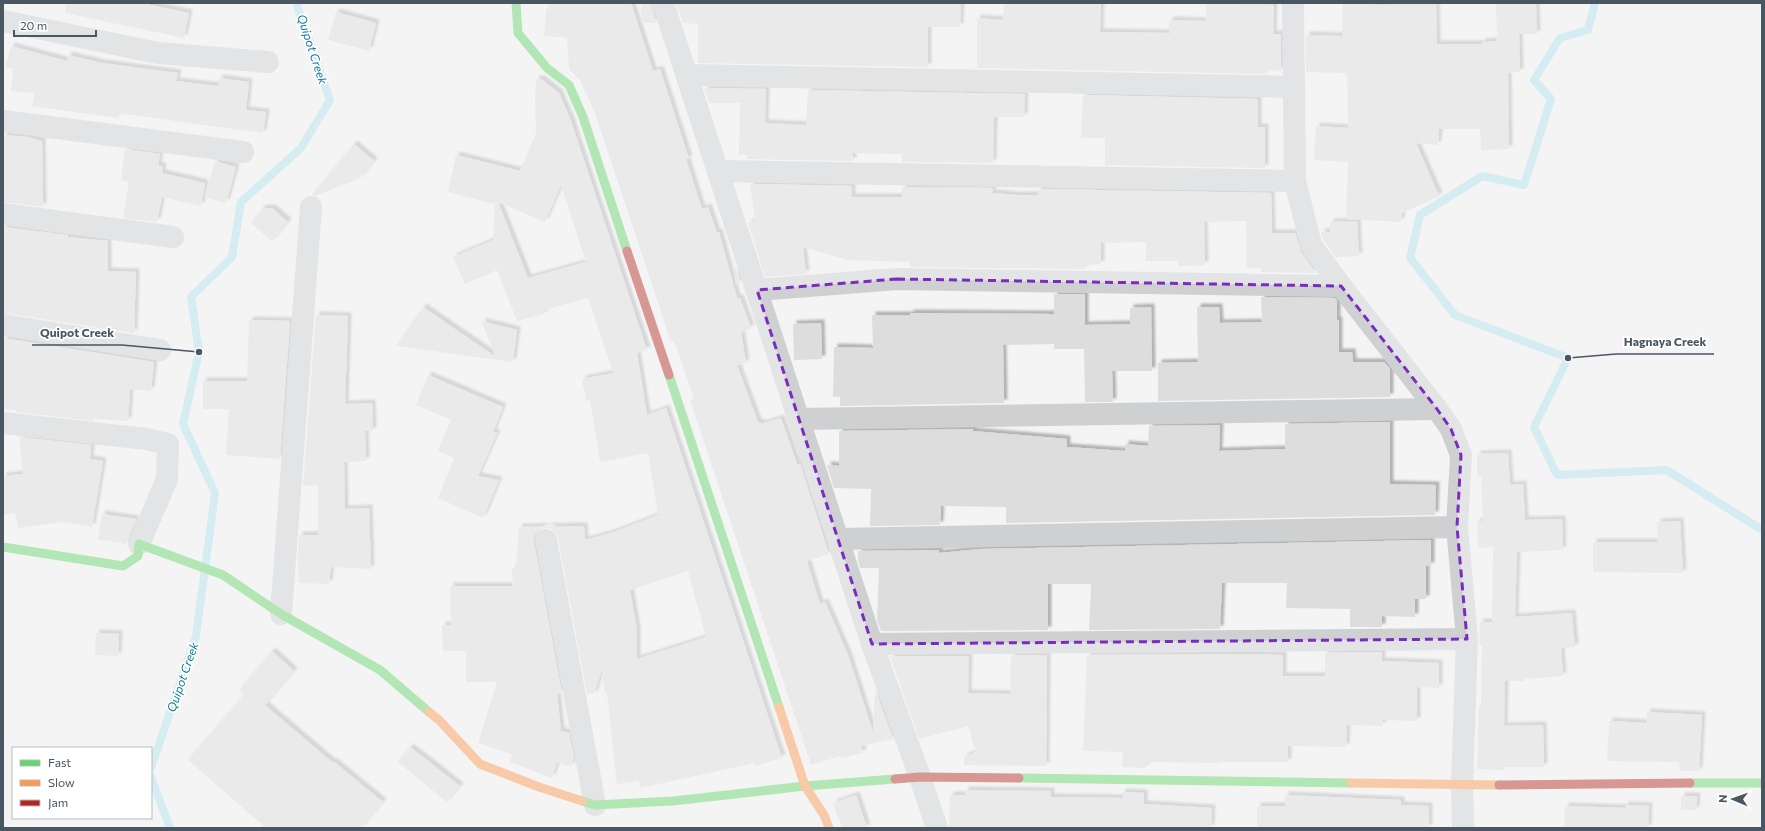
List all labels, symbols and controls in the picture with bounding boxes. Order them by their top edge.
scale bar [14,12,96,38]
water label: Quipot Creek [295,12,331,86]
text: 20 m [20,18,47,32]
callout: Quipot Creek [32,321,122,345]
text: Quipot Creek [40,325,114,339]
callout: Hagnaya Creek [1616,330,1714,354]
text: Hagnaya Creek [1624,334,1706,348]
water label: Quipot Creek [164,640,201,714]
legend [12,747,152,819]
text: Fast [48,755,71,769]
text: Slow [48,775,75,789]
north arrow [1713,779,1753,819]
text: N [1716,794,1729,803]
text: Jam [48,795,68,810]

